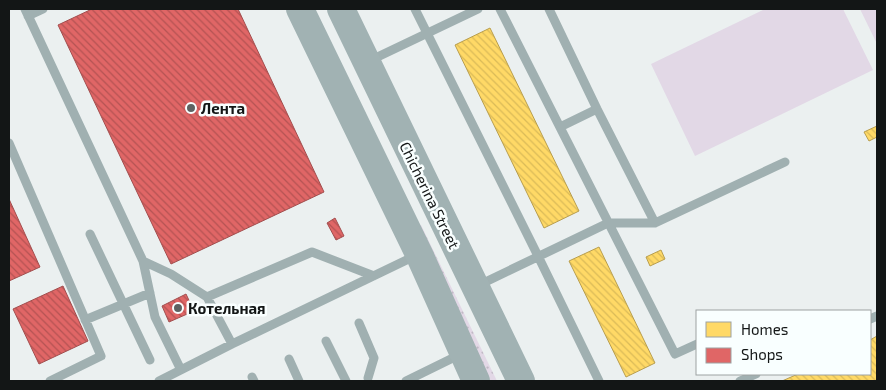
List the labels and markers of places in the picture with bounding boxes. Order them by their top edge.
place label: Лента [201,99,245,117]
marker: Лента [185,102,197,114]
place label: Котельная [188,299,266,317]
marker: Котельная [172,302,184,314]

